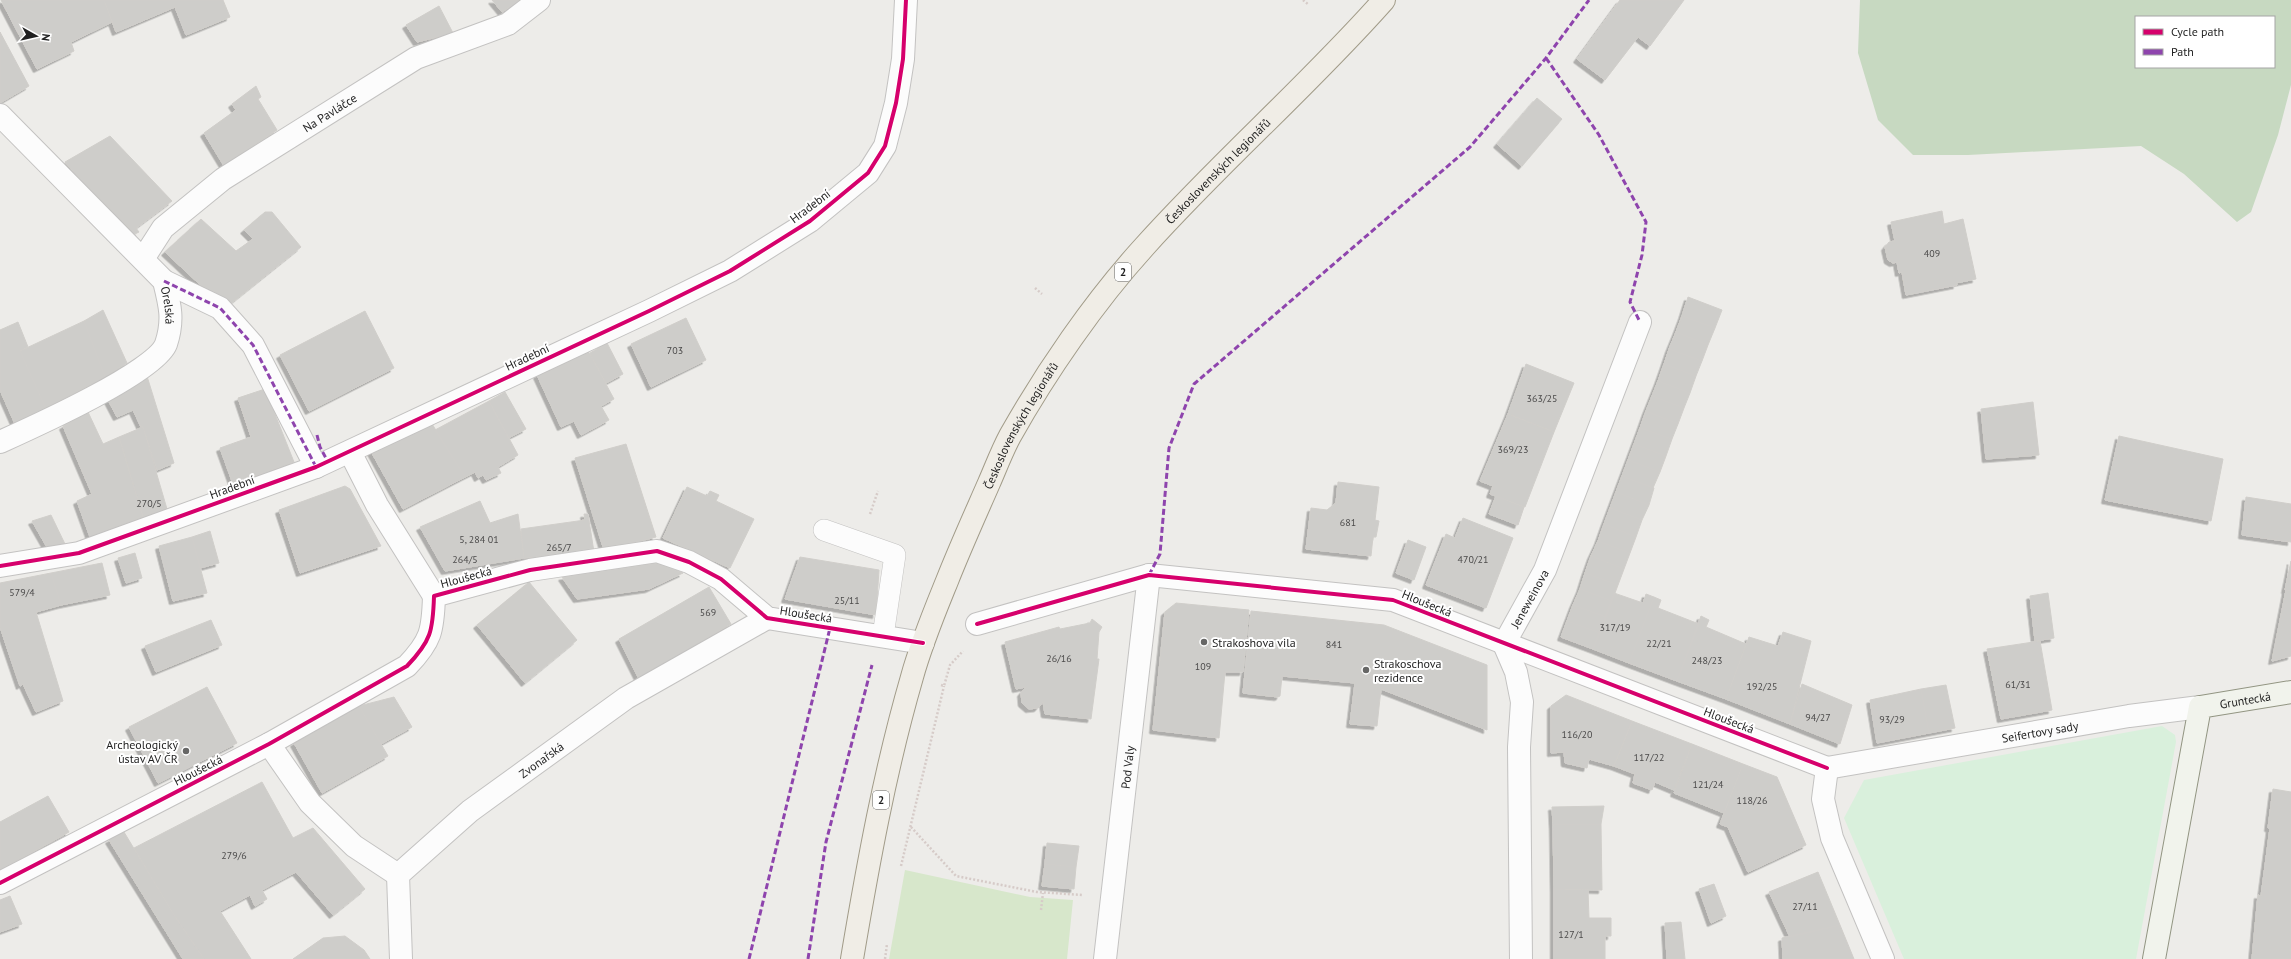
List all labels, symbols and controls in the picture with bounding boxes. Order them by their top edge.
north arrow [16,16,56,56]
legend [2135,16,2275,68]
text: Cycle path [2171,24,2224,39]
text: N [38,33,53,42]
text: Path [2171,44,2194,59]
street label: Na Pavláčce [300,90,359,135]
street label: Československých legionářů [1162,115,1273,227]
street label: Hradební [787,186,833,226]
house number: 409 [1924,247,1940,260]
road number: 2 [1115,263,1131,281]
street label: Orelská [158,285,178,325]
street label: Hradební [503,340,551,374]
house number: 703 [667,344,683,357]
street label: Československých legionářů [980,359,1061,491]
house number: 363/25 [1527,392,1557,405]
house number: 369/23 [1498,443,1528,456]
street label: Hradební [207,472,257,502]
house number: 270/5 [136,497,162,510]
house number: 681 [1340,516,1356,529]
house number: 5, 284 01 [459,533,499,546]
house number: 265/7 [546,541,572,554]
house number: 264/5 [452,553,478,566]
house number: 470/21 [1458,553,1488,566]
street label: Hloušecká [439,563,493,591]
street label: Jeneweinova [1506,566,1551,631]
house number: 579/4 [9,586,35,599]
street label: Hloušecká [1400,586,1454,620]
house number: 25/11 [834,594,860,607]
street label: Hloušecká [779,602,833,626]
house number: 569 [700,606,716,619]
house number: 317/19 [1600,621,1630,634]
place label: Strakoshova vila [1212,635,1296,650]
marker: Strakoshova vila [1199,637,1209,647]
house number: 22/21 [1646,637,1672,650]
house number: 841 [1326,638,1342,651]
house number: 26/16 [1046,652,1072,665]
house number: 248/23 [1692,654,1722,667]
place label: Strakoschova rezidence [1374,656,1442,685]
house number: 109 [1195,660,1211,673]
marker: Strakoschova rezidence [1361,665,1371,675]
house number: 61/31 [2005,678,2031,691]
house number: 192/25 [1747,680,1777,693]
street label: Gruntecká [2219,688,2272,711]
street label: Hloušecká [1702,704,1756,736]
house number: 94/27 [1805,711,1831,724]
house number: 93/29 [1879,713,1905,726]
street label: Seifertovy sady [2000,717,2080,745]
house number: 116/20 [1562,728,1593,741]
place label: Archeologický ústav AV ČR [106,737,178,766]
street label: Zvonařská [516,738,566,781]
street label: Pod Valy [1117,744,1137,790]
marker: Archeologický ústav AV ČR [181,746,191,756]
street label: Hloušecká [171,751,225,789]
house number: 117/22 [1634,751,1664,764]
house number: 121/24 [1693,778,1724,791]
road number: 2 [873,791,889,809]
house number: 118/26 [1737,794,1767,807]
house number: 279/6 [221,849,247,862]
house number: 27/11 [1792,900,1818,913]
house number: 127/1 [1558,928,1584,941]

